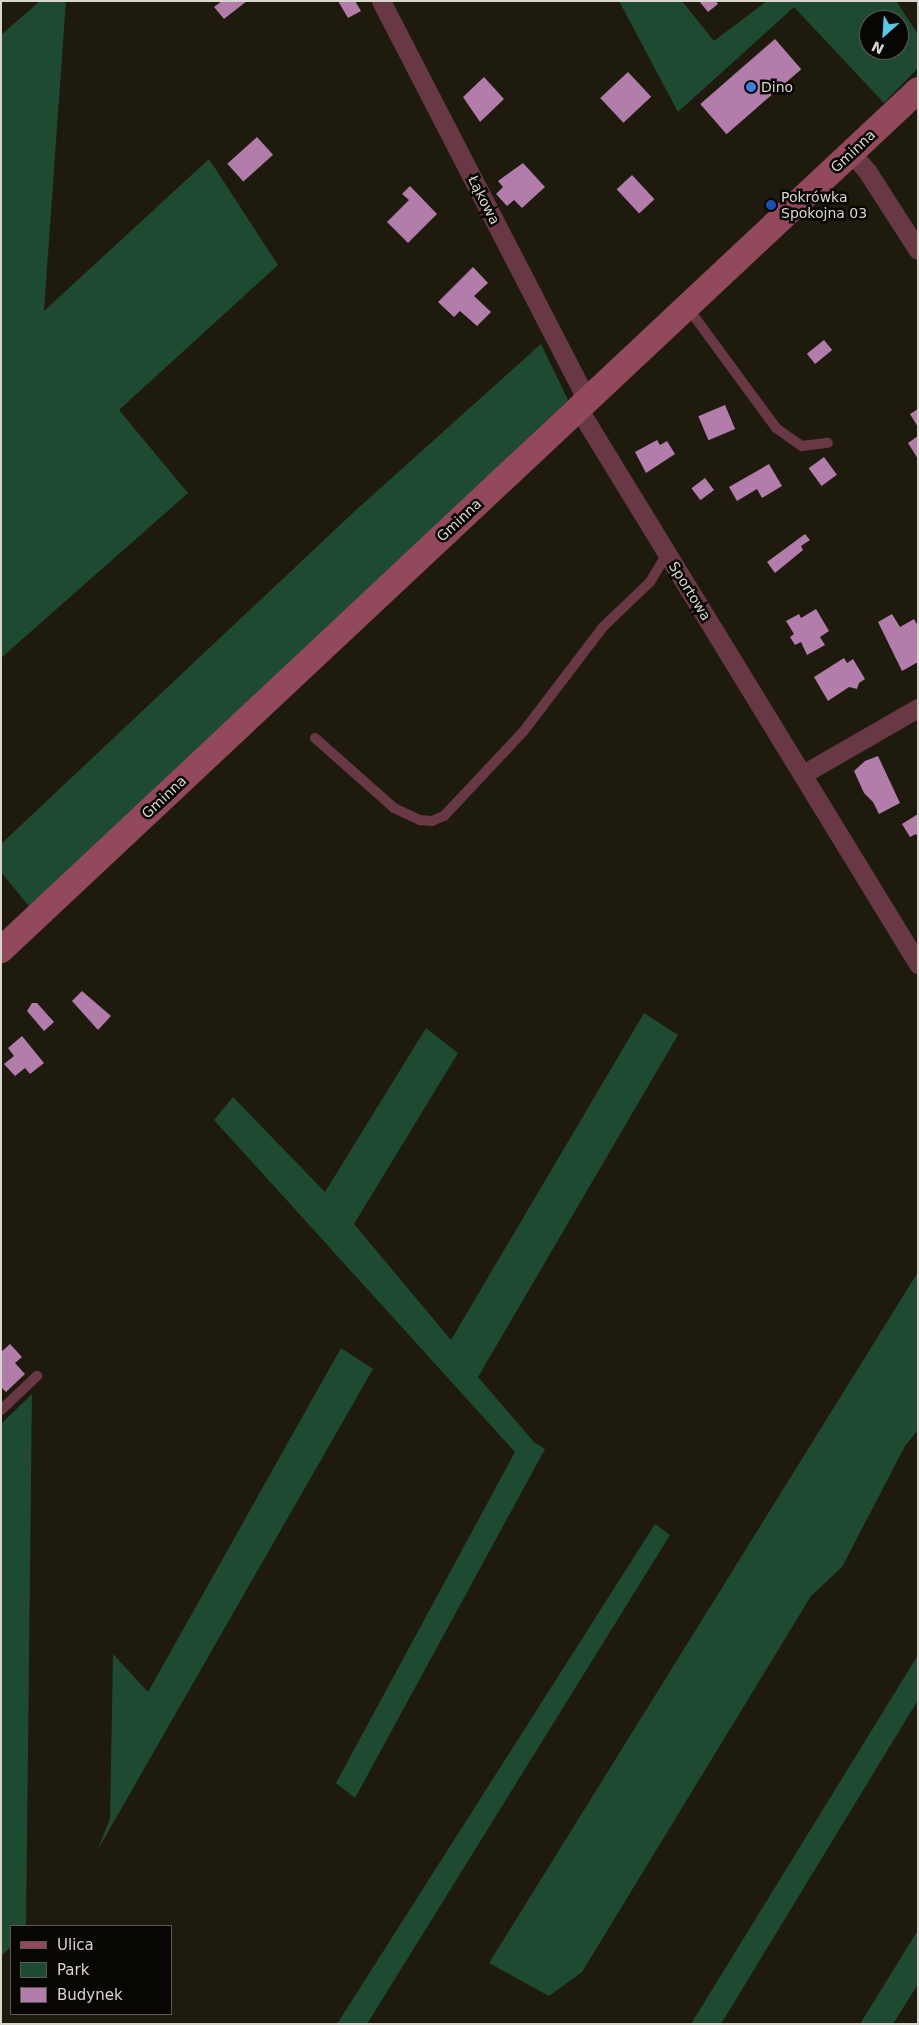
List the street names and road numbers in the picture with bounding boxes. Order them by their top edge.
street label: Gminna [827,126,879,176]
street label: Łąkowa [465,173,503,227]
street label: Gminna [433,495,485,545]
street label: Sportowa [665,558,715,624]
street label: Gminna [138,772,190,822]

